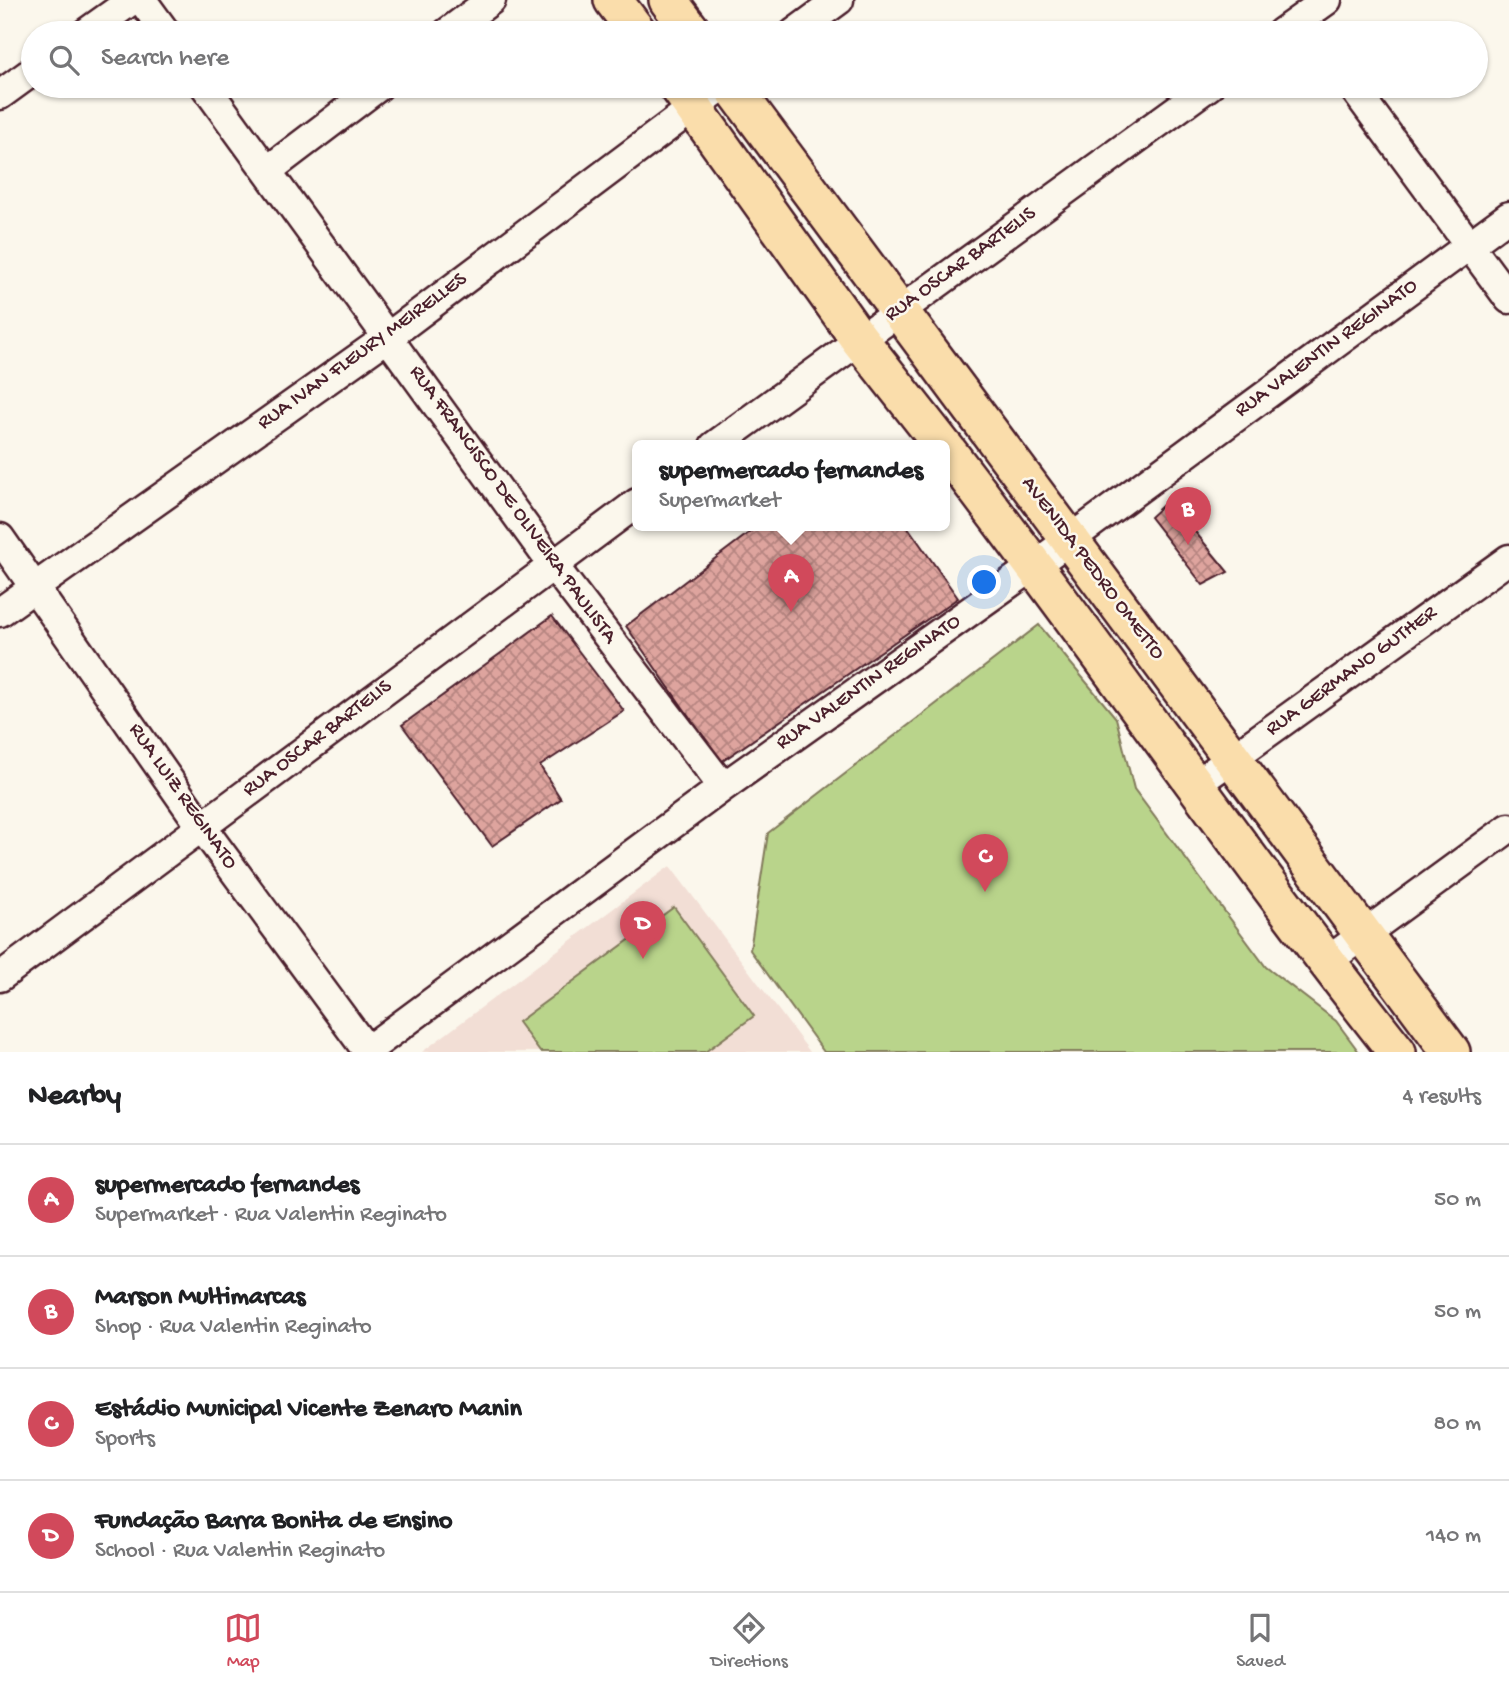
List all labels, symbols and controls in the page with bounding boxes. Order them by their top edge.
search box [21,21,1488,98]
icon: search [45,41,83,79]
text: Search here [101,44,229,75]
street label: RUA OSCAR BARTELIS [881,202,1042,328]
street label: RUA IVAN FLEURY MEIRELLES [253,267,473,436]
street label: RUA VALENTIN REGINATO [1231,274,1424,424]
street label: RUA FRANCISCO DE OLIVEIRA PAULISTA [403,361,622,650]
popup [632,440,950,531]
text: supermercado fernandes [659,457,923,488]
street label: AVENIDA PEDRO OMETTO [1015,472,1169,666]
pin: B [1165,487,1211,545]
text: Supermarket [659,488,780,515]
pin: A [768,554,814,612]
your location [967,565,1001,599]
street label: RUA GERMANO GUTHER [1261,601,1443,743]
street label: RUA VALENTIN REGINATO [772,609,967,756]
street label: RUA OSCAR BARTELIS [238,675,398,803]
street label: RUA LUIZ REGINATO [122,719,242,875]
pin: C [962,834,1008,892]
pin: D [620,901,666,959]
text: Nearby [28,1080,121,1115]
text: 4 results [1402,1084,1481,1111]
text: supermercado fernandes [95,1171,359,1202]
text: A [44,1187,58,1214]
text: 50 m [1434,1187,1481,1214]
text: Supermarket · Rua Valentin Reginato [95,1202,447,1229]
text: Marson Multimarcas [95,1283,305,1314]
text: B [45,1299,57,1326]
text: 50 m [1434,1299,1481,1326]
text: Shop · Rua Valentin Reginato [95,1314,372,1341]
text: Estádio Municipal Vicente Zenaro Manin [95,1395,522,1426]
text: C [45,1411,57,1438]
text: 80 m [1434,1411,1481,1438]
text: Sports [95,1426,155,1453]
text: Fundação Barra Bonita de Ensino [95,1507,453,1538]
text: D [44,1523,59,1550]
text: 140 m [1426,1523,1481,1550]
text: School · Rua Valentin Reginato [95,1538,385,1565]
tab: Map [224,1609,262,1674]
tab: Directions [711,1609,788,1674]
tab: Saved [1236,1609,1285,1674]

